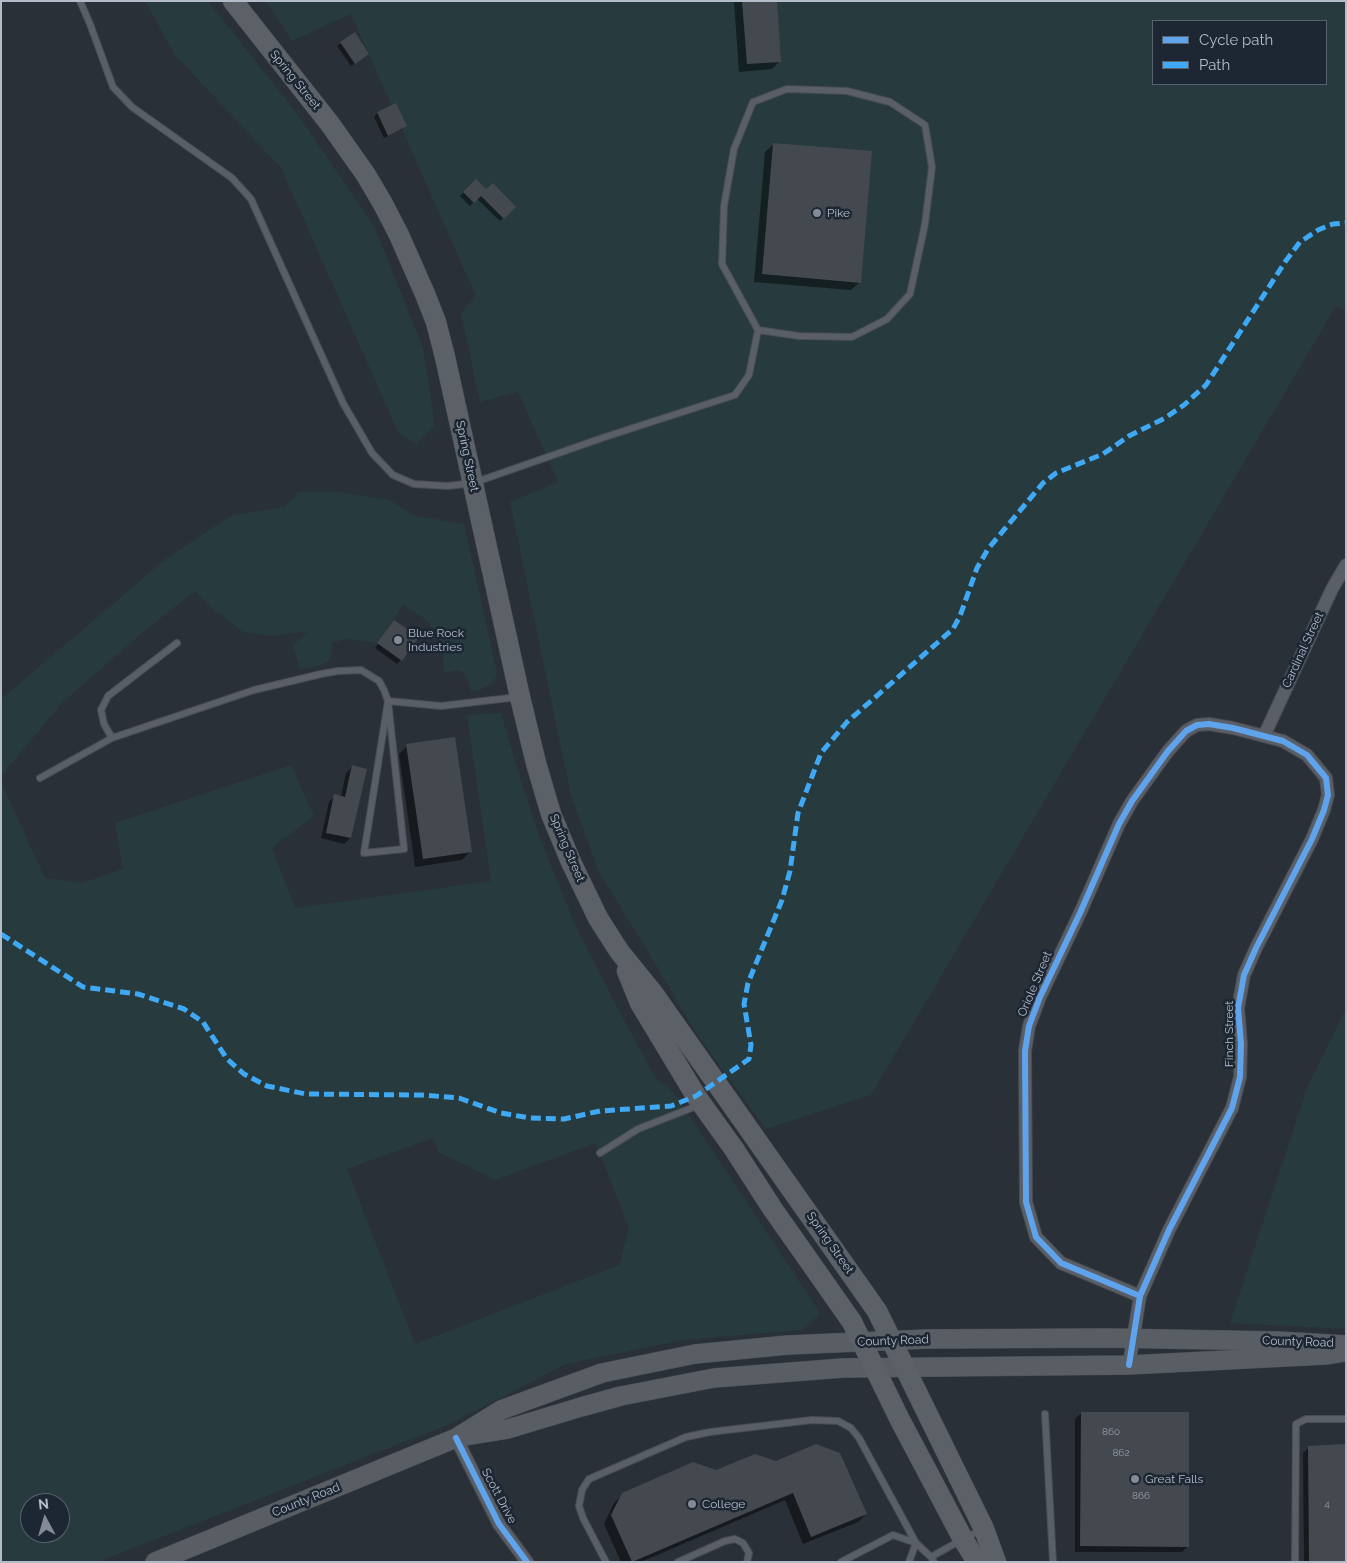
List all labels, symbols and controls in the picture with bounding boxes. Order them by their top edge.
legend [1152,20,1327,85]
text: Cycle path [1199,31,1273,49]
street label: Spring Street [267,47,323,113]
text: Path [1199,56,1230,74]
place label: Pike [827,206,850,220]
marker: Pike [811,207,823,219]
street label: Spring Street [452,419,482,493]
street label: Cardinal Street [1279,610,1327,690]
place label: Blue Rock Industries [408,626,464,654]
marker: Blue Rock Industries [392,634,404,646]
street label: Spring Street [546,812,588,884]
street label: Oriole Street [1015,949,1055,1019]
street label: Finch Street [1222,1001,1236,1067]
street label: Spring Street [803,1209,857,1277]
street label: County Road [857,1333,929,1349]
street label: County Road [1262,1334,1334,1350]
house number: 860 [1102,1426,1120,1438]
house number: 862 [1112,1447,1130,1459]
street label: Scott Drive [478,1466,520,1526]
place label: Great Falls [1145,1472,1203,1486]
marker: Great Falls [1129,1473,1141,1485]
street label: County Road [270,1480,342,1520]
house number: 866 [1132,1490,1150,1502]
north arrow [20,1493,70,1543]
text: N [37,1496,50,1513]
place label: College [702,1497,745,1511]
marker: College [686,1498,698,1510]
house number: 4 [1324,1498,1330,1510]

